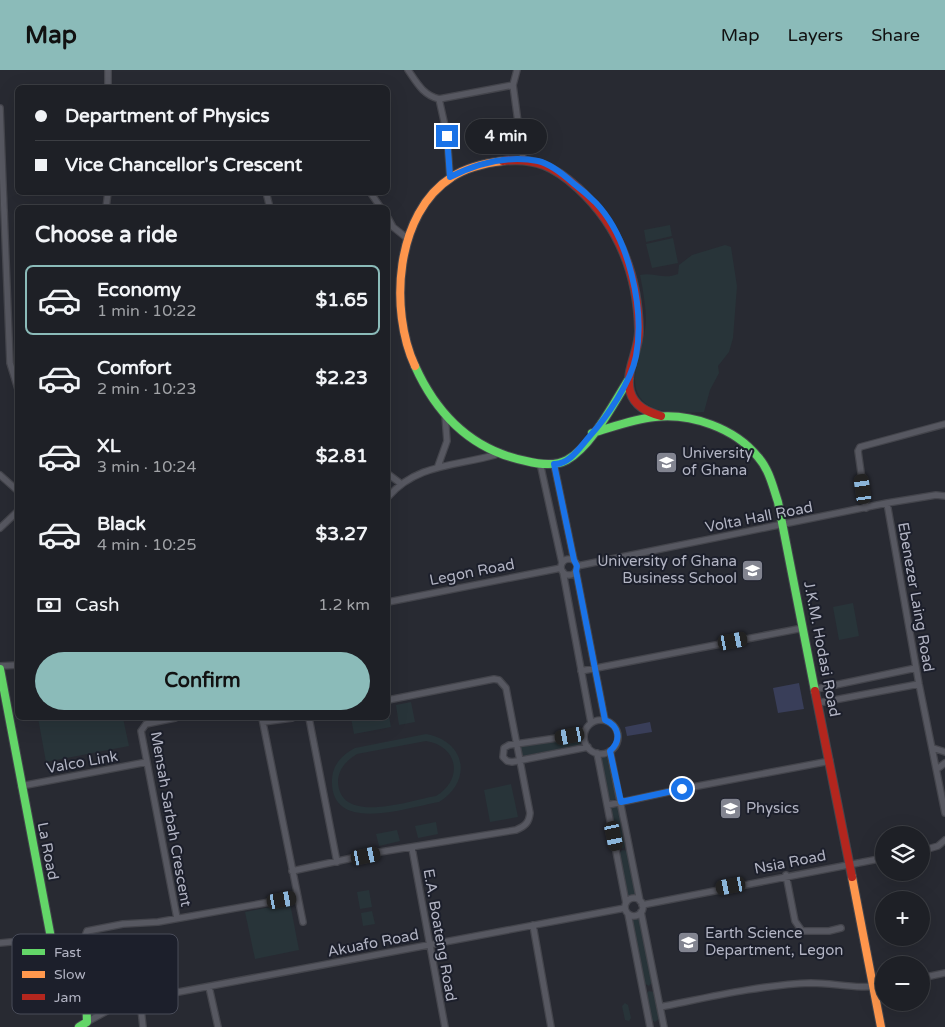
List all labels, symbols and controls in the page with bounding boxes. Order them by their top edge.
text: Map [25,21,77,50]
text: Map [721,24,760,46]
text: Layers [788,24,843,46]
text: Share [871,24,920,46]
text: Department of Physics [65,105,270,127]
callout: 4 min [464,118,547,154]
route end [436,125,458,147]
text: 4 min [485,126,527,146]
text: Vice Chancellor's Crescent [65,154,302,176]
text: Choose a ride [35,222,178,248]
icon: car [37,278,82,323]
text: Economy [97,279,181,301]
text: $1.65 [316,289,368,311]
text: 1 min · 10:22 [97,301,196,321]
icon: car [37,356,82,401]
text: Comfort [97,357,171,379]
text: $2.23 [316,367,368,389]
text: 2 min · 10:23 [97,379,196,399]
icon: car [37,434,82,479]
text: XL [97,435,121,457]
place label: University of Ghana [682,444,753,479]
text: $2.81 [316,445,368,467]
school or university icon: University of Ghana [654,450,678,474]
text: 3 min · 10:24 [97,457,196,477]
car [853,473,872,505]
street label: Volta Hall Road [704,498,814,536]
icon: car [37,512,82,557]
text: Black [97,513,146,535]
street label: Ebenezer Laing Road [894,521,938,673]
text: $3.27 [316,523,368,545]
text: 4 min · 10:25 [97,535,196,555]
place label: University of Ghana Business School [597,552,737,587]
street label: Legon Road [428,555,516,589]
school or university icon: University of Ghana Business School [741,558,765,582]
street label: J.K.M. Hodasi Road [800,580,844,718]
icon: cash [35,591,63,619]
text: Cash [75,594,120,616]
text: 1.2 km [318,595,370,615]
car [716,631,749,651]
button: Confirm [35,652,370,710]
car [553,726,586,746]
street label: Mensah Sarbah Crescent [147,730,195,908]
street label: Valco Link [45,747,119,777]
route start [671,778,693,800]
school or university icon: Physics [718,796,742,820]
place label: Physics [746,799,799,817]
street label: La Road [34,820,62,882]
car [603,820,624,852]
map controls [875,826,930,1011]
button: layers [875,826,930,881]
car [349,846,382,866]
street label: Nsia Road [753,846,827,878]
street label: E.A. Boateng Road [419,867,461,1003]
car [714,876,747,896]
car [265,890,298,910]
button: + [875,891,930,946]
place label: Earth Science Department, Legon [705,924,843,959]
street label: Akuafo Road [326,925,420,961]
school or university icon: Earth Science Department, Legon [677,930,701,954]
legend [12,934,178,1014]
text: Fast [54,944,82,961]
button: − [875,956,930,1011]
text: Slow [54,966,86,983]
text: Jam [54,989,81,1006]

